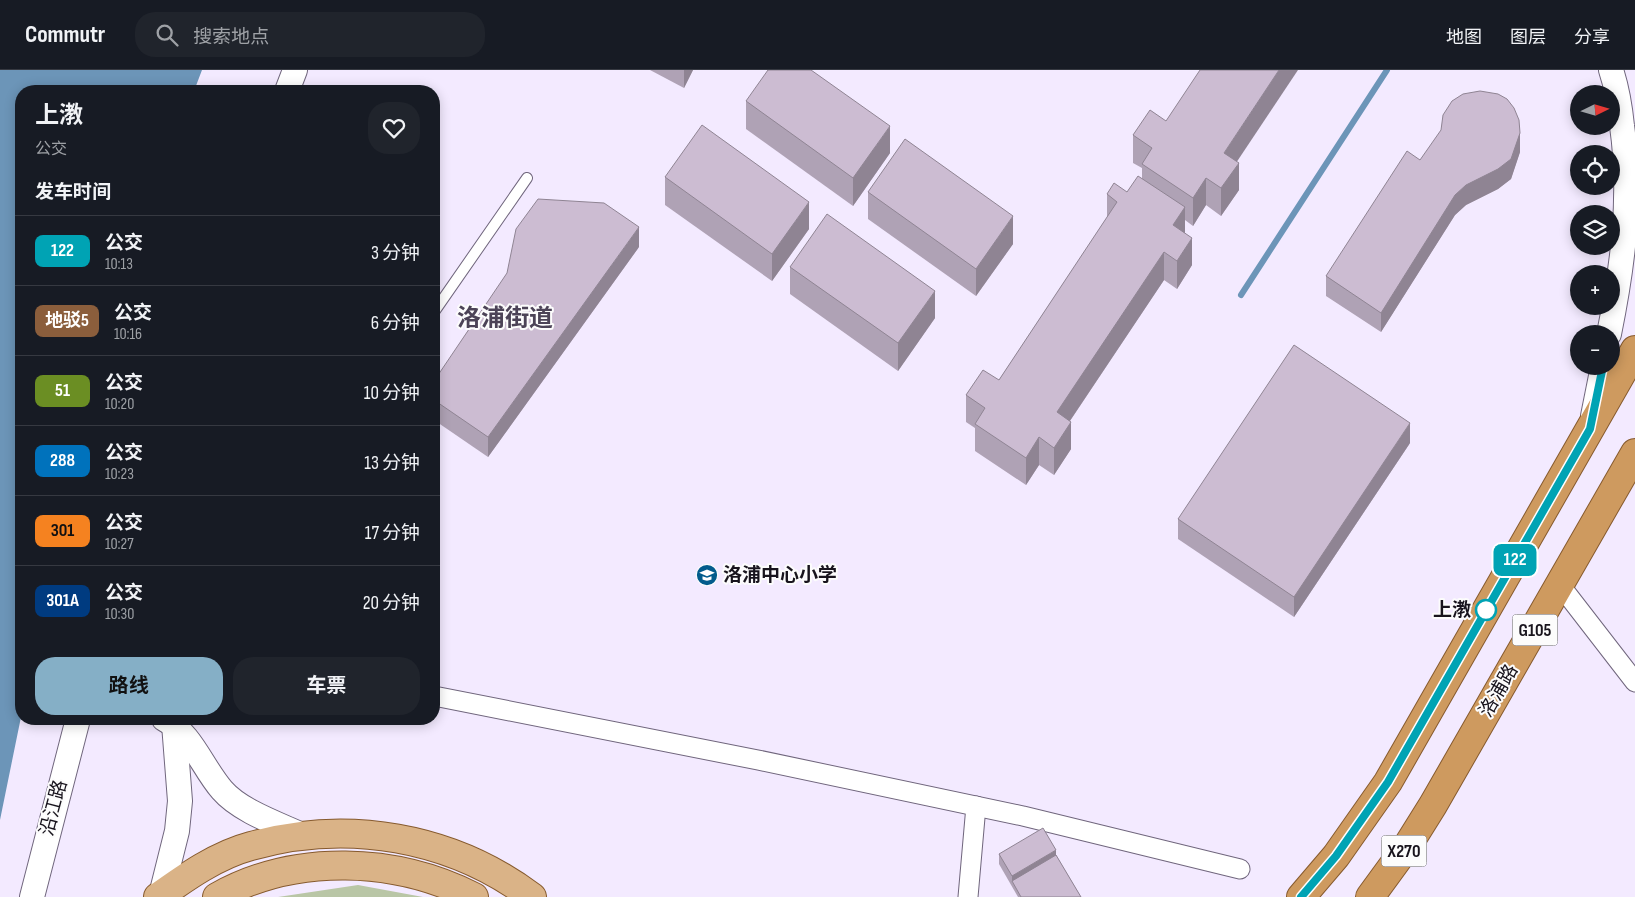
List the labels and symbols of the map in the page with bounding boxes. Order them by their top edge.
north arrow [1570,85,1620,135]
district label: 洛浦街道 [457,304,553,333]
line badge: 122 [1486,544,1544,576]
school or university icon: 洛浦中心小学 [695,563,719,587]
place label: 洛浦中心小学 [723,564,837,587]
place label: 上漖 [1433,599,1471,622]
marker: 上漖 [1475,599,1497,621]
road number: G105 [1512,614,1558,646]
street label: 洛浦路 [1475,661,1523,721]
street label: 沿江路 [36,777,72,839]
road number: X270 [1382,836,1426,866]

